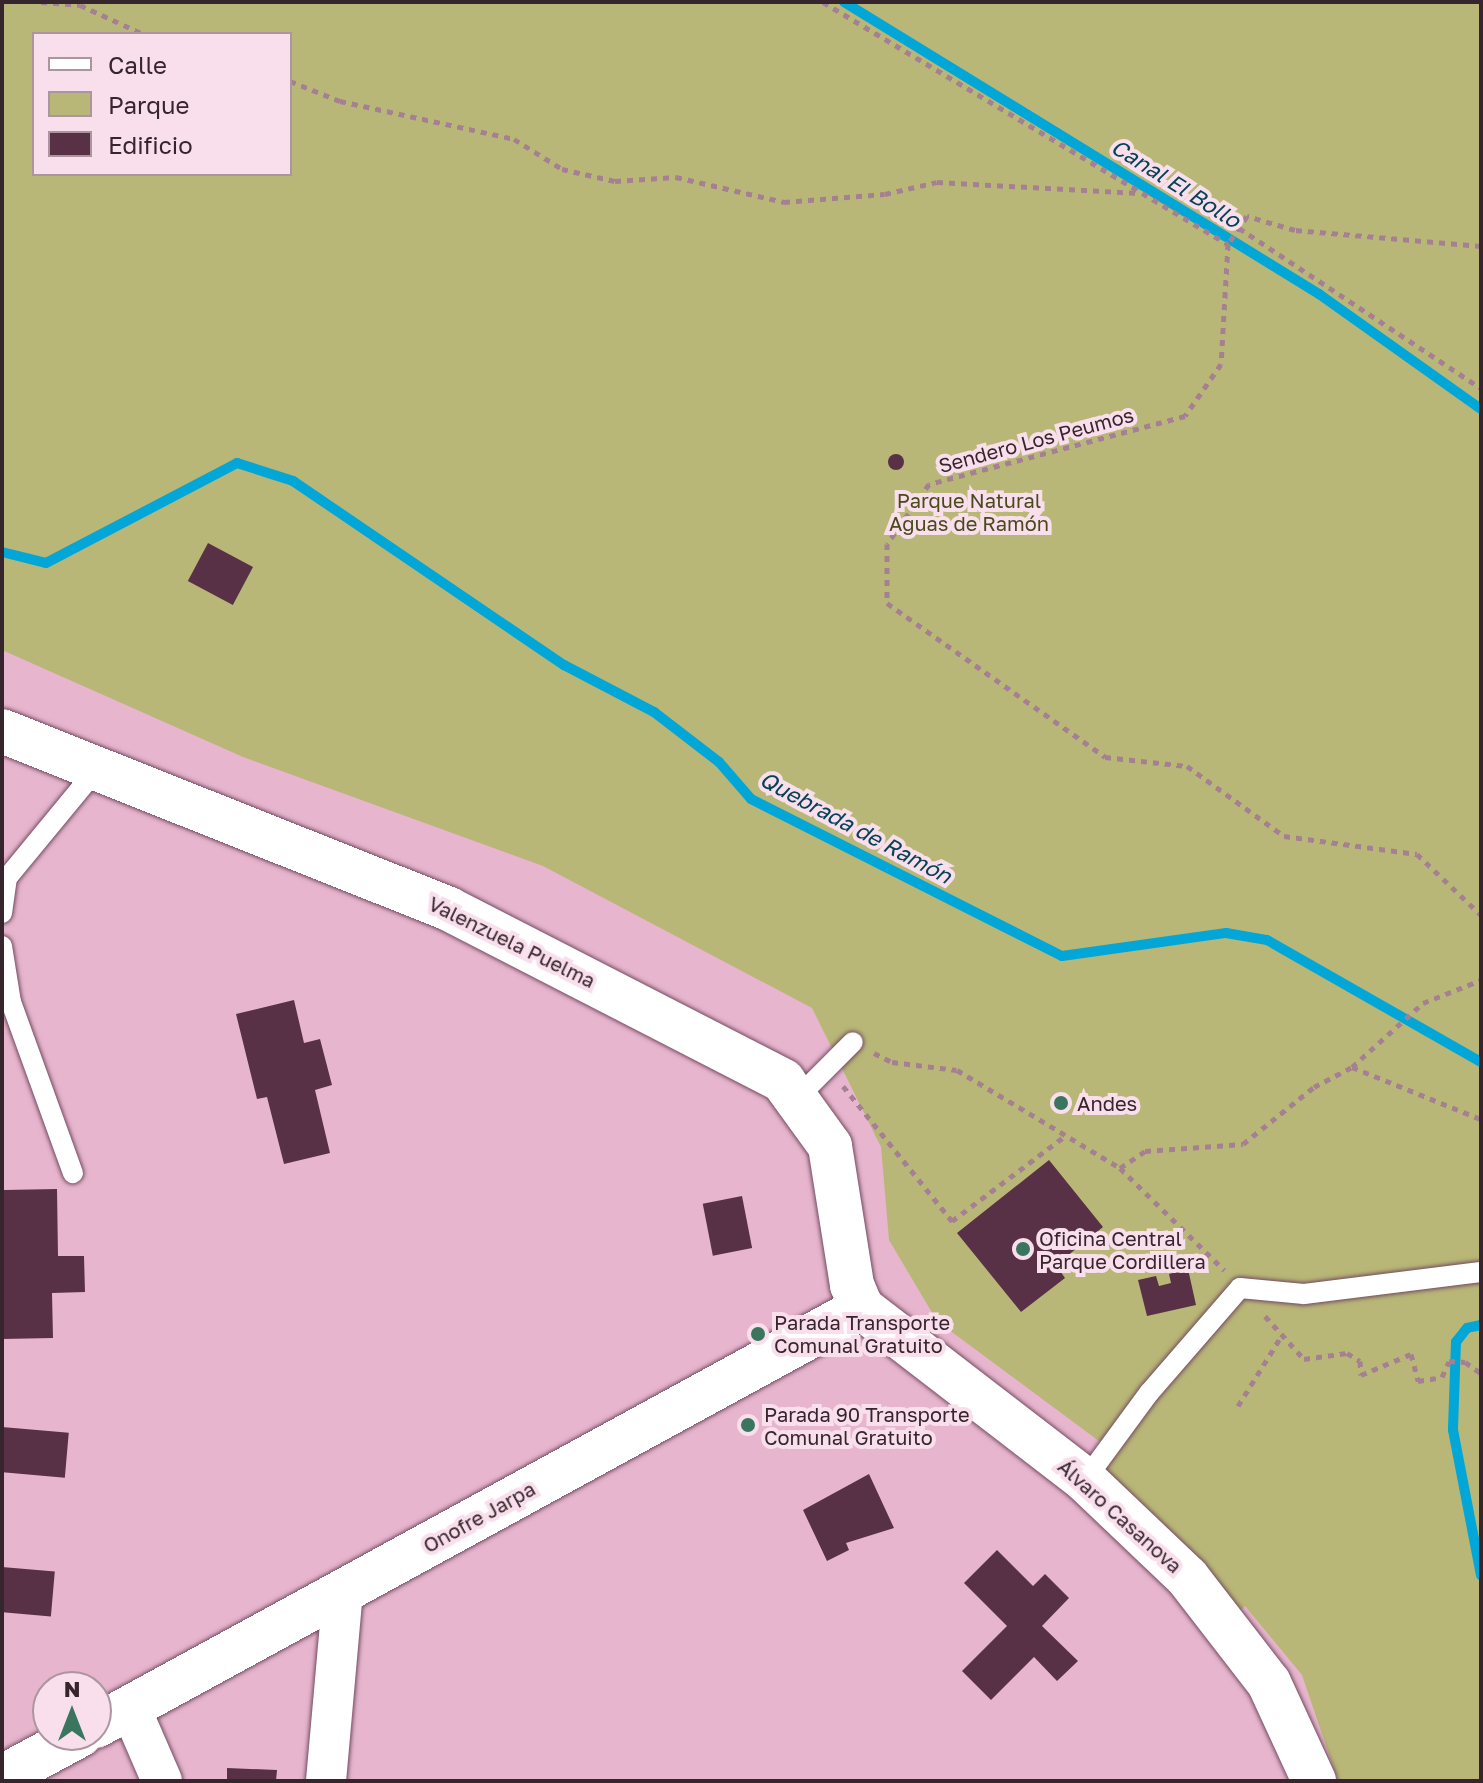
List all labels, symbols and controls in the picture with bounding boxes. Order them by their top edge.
legend [32,32,292,176]
text: Calle [108,50,167,79]
text: Parque [108,90,189,119]
text: Edificio [108,130,193,159]
water label: Canal El Bollo [1107,133,1245,233]
street label: Sendero Los Peumos [936,402,1136,478]
park label: Parque Natural Aguas de Ramón [889,489,1049,536]
water label: Quebrada de Ramón [756,765,956,889]
street label: Valenzuela Puelma [425,891,599,993]
place label: Andes [1077,1091,1137,1115]
marker: Andes [1052,1094,1070,1112]
place label: Oficina Central Parque Cordillera [1039,1226,1206,1273]
marker: Oficina Central Parque Cordillera [1014,1240,1032,1258]
place label: Parada Transporte Comunal Gratuito [774,1310,950,1357]
marker: Parada Transporte Comunal Gratuito [749,1325,767,1343]
place label: Parada 90 Transporte Comunal Gratuito [764,1402,970,1449]
marker: Parada 90 Transporte Comunal Gratuito [739,1416,757,1434]
street label: Álvaro Casanova [1053,1454,1187,1578]
street label: Onofre Jarpa [419,1476,539,1558]
north arrow [32,1671,112,1751]
text: N [64,1675,80,1702]

